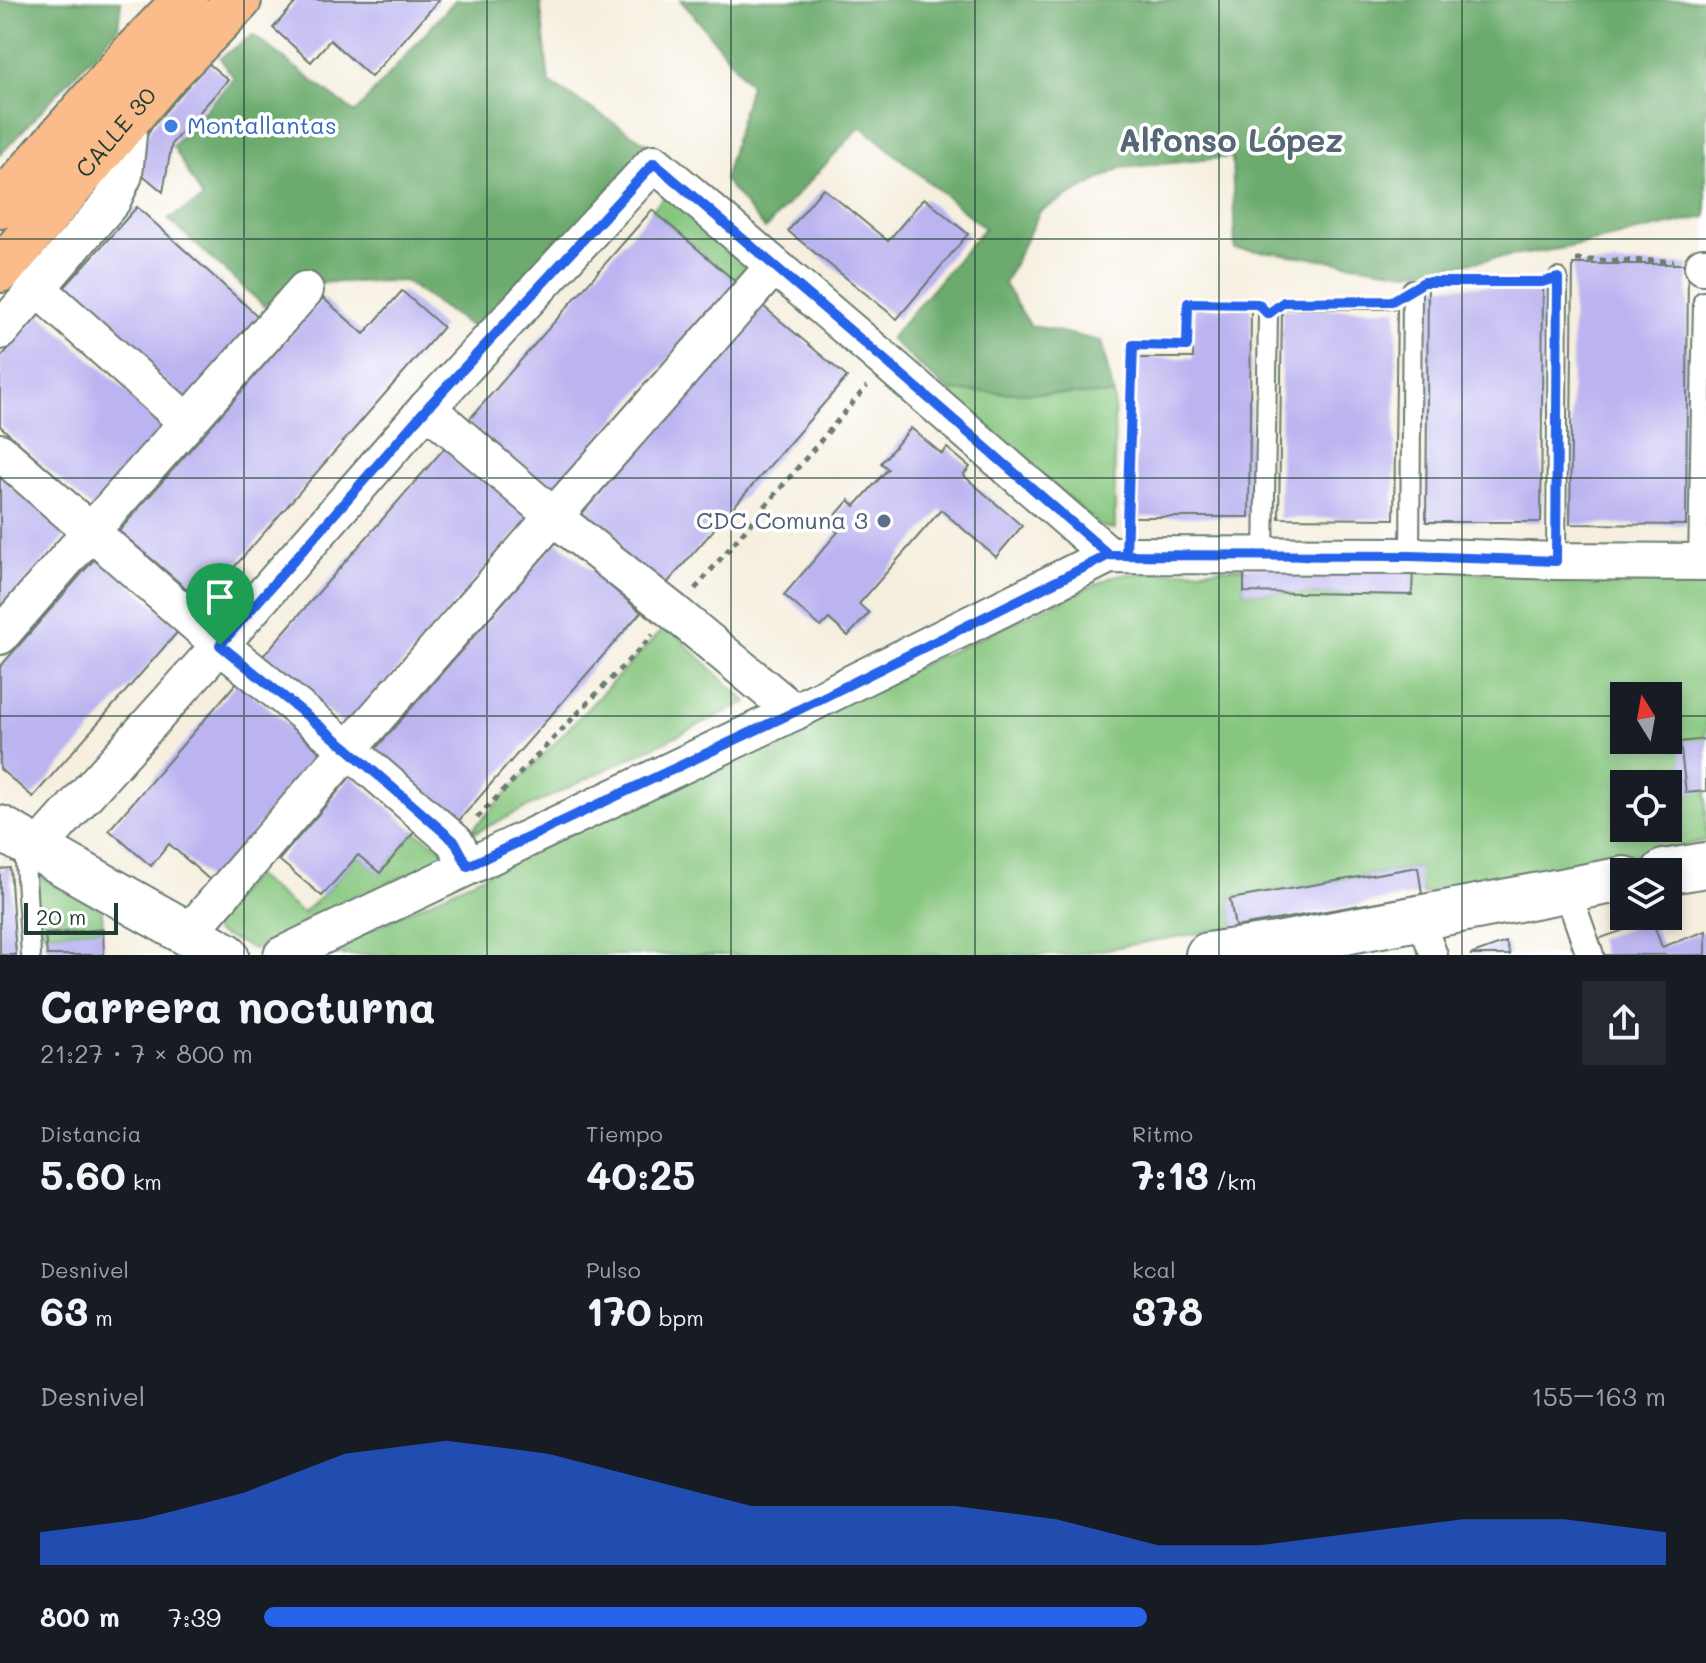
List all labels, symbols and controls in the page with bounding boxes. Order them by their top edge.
street label: CALLE 30 [68,80,163,183]
place label: Montallantas [187,109,337,140]
marker: Montallantas [162,117,180,135]
district label: Alfonso López [1119,118,1343,160]
place label: CDC Comuna 3 [696,504,868,535]
marker: CDC Comuna 3 [875,512,893,530]
pin [186,563,254,645]
icon: arrive [198,575,242,619]
north arrow [1610,682,1682,754]
map controls [1610,682,1682,930]
button: locate [1610,770,1682,842]
button: layers [1610,858,1682,930]
scale bar [24,899,118,935]
text: 20 m [36,902,86,931]
text: Carrera nocturna [40,977,436,1034]
button: share [1582,981,1666,1065]
text: 21:27 · 7 × 800 m [40,1036,253,1070]
text: Distancia [40,1119,142,1148]
text: Tiempo [586,1119,663,1148]
text: Ritmo [1132,1119,1193,1148]
text: 5.60 [40,1148,126,1200]
text: 40:25 [586,1148,695,1200]
text: 7:13 [1132,1148,1209,1200]
text: km [126,1167,162,1196]
text: /km [1209,1167,1257,1196]
text: Desnivel [40,1255,129,1284]
text: Pulso [586,1255,641,1284]
text: kcal [1132,1255,1176,1284]
text: 63 [40,1284,88,1336]
text: 170 [586,1284,652,1336]
text: 378 [1132,1284,1203,1336]
text: m [88,1303,113,1332]
text: bpm [652,1303,704,1332]
text: Desnivel [40,1379,145,1413]
text: 155–163 m [1531,1379,1666,1413]
text: 800 m [40,1600,120,1634]
text: 7:39 [168,1600,221,1634]

